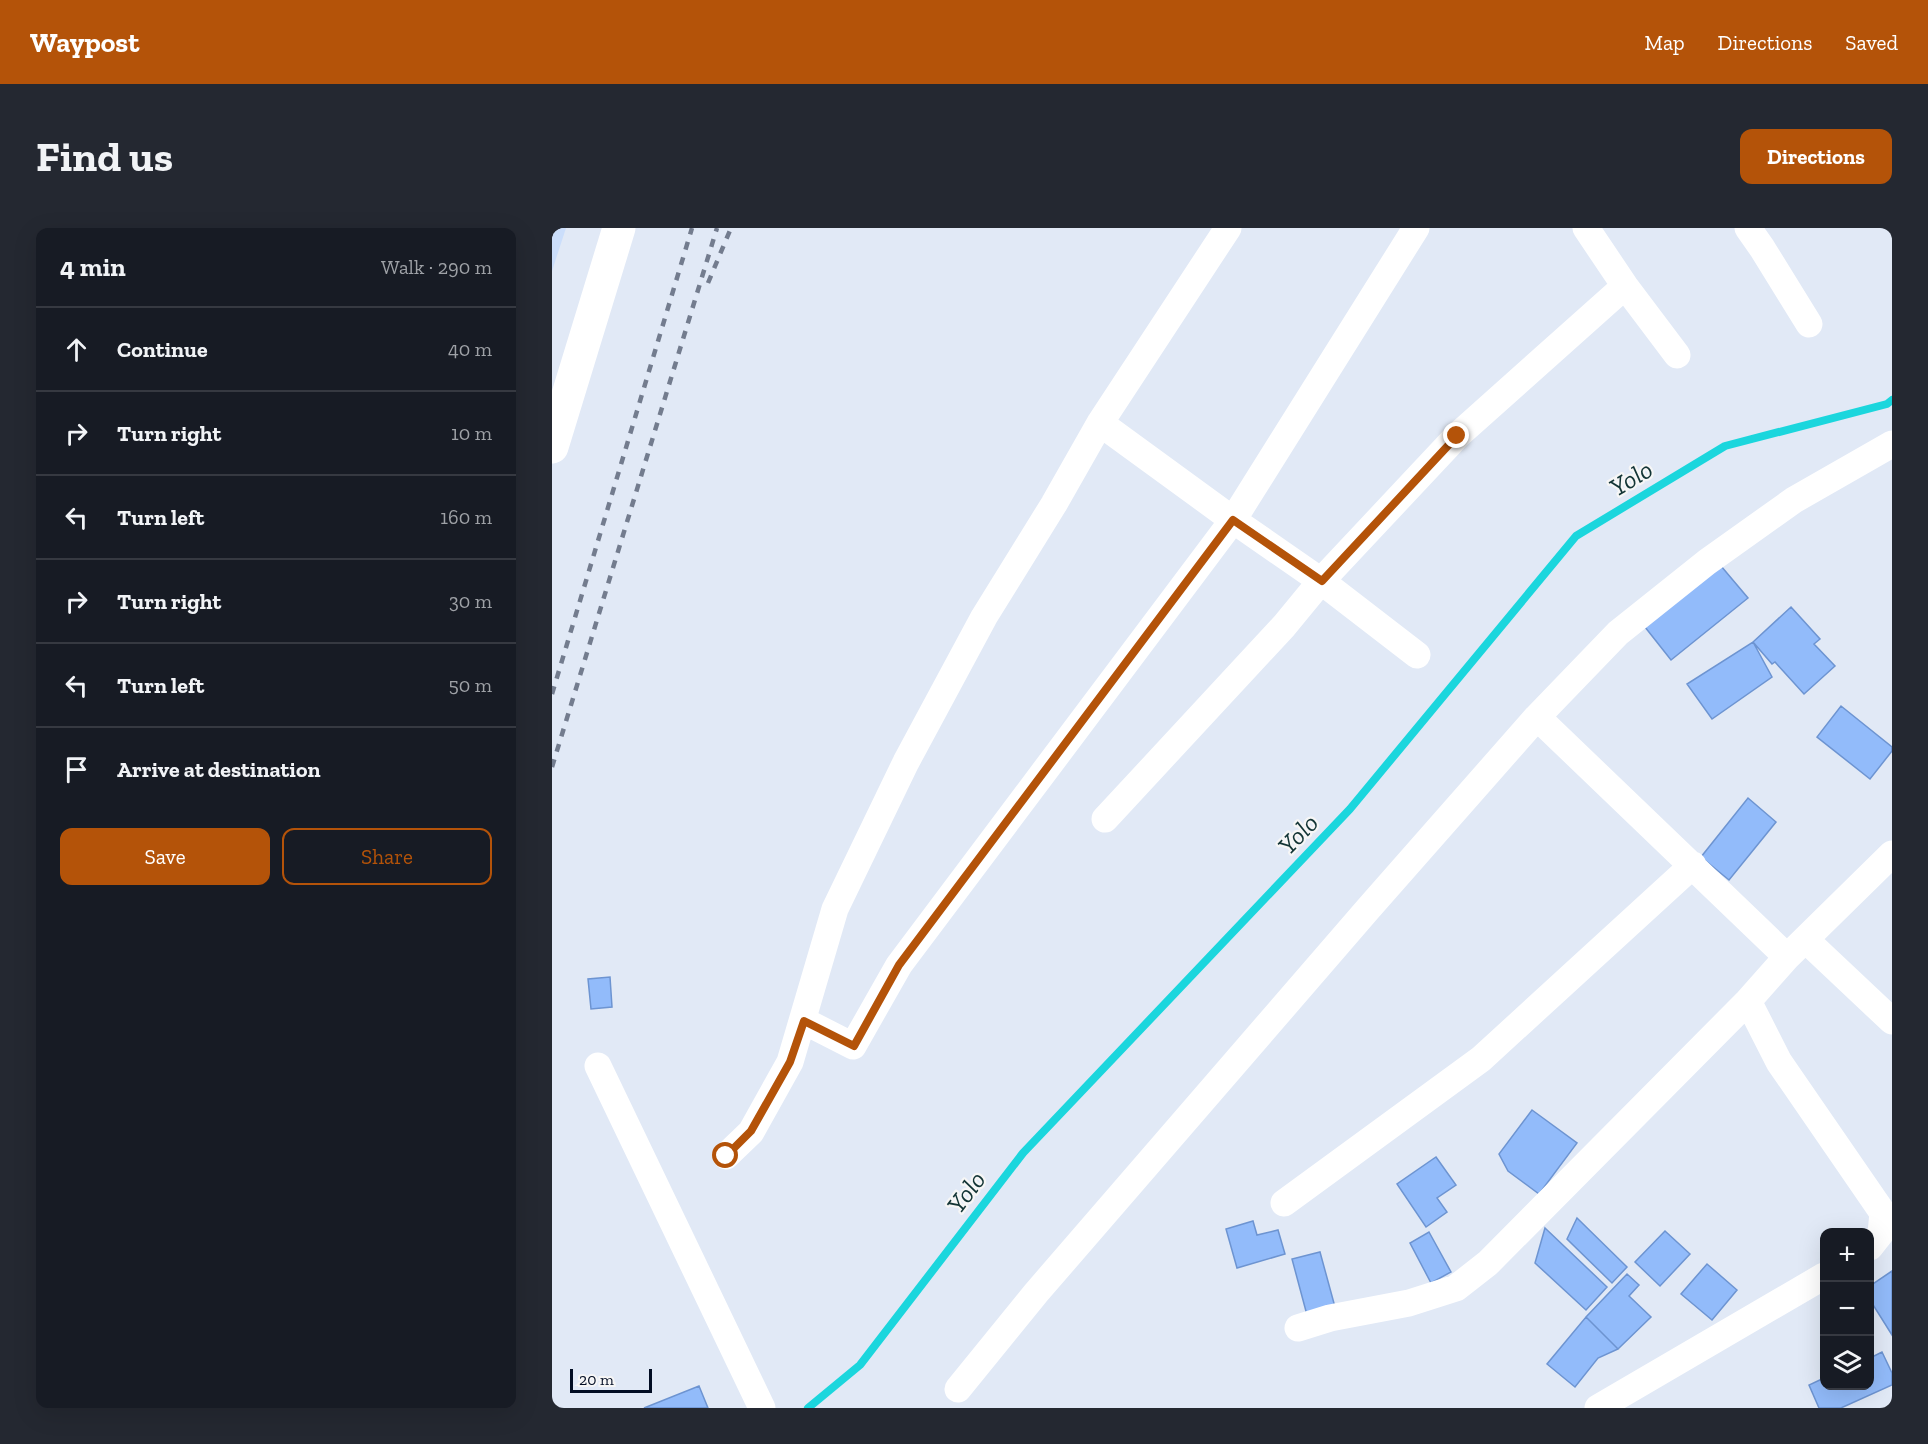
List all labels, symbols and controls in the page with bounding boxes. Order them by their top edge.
text: Waypost [30,26,139,59]
text: Map [1645,30,1685,55]
text: Directions [1718,30,1812,55]
text: Saved [1845,30,1898,55]
button: Directions [1740,129,1892,184]
text: Find us [36,131,173,182]
text: 4 min [60,251,126,283]
text: Walk · 290 m [381,255,492,279]
icon: ahead [60,333,93,366]
text: Continue [117,336,208,363]
text: 40 m [448,337,492,361]
icon: right [60,417,93,450]
text: Turn right [117,420,221,447]
text: 10 m [451,421,492,445]
route end [1443,422,1469,448]
water label: Yolo [1604,453,1658,503]
icon: left [60,501,93,534]
text: Turn left [117,504,204,531]
text: 160 m [440,505,492,529]
icon: right [60,585,93,618]
text: Turn right [117,588,221,615]
text: 30 m [449,589,492,613]
icon: left [60,669,93,702]
text: Turn left [117,672,204,699]
text: 50 m [448,673,492,697]
icon: arrive [60,753,93,786]
text: Arrive at destination [117,756,320,783]
water label: Yolo [1271,807,1325,861]
button: Save [60,828,270,885]
button: Share [282,828,492,885]
route start [712,1142,738,1168]
water label: Yolo [940,1165,992,1219]
map controls [1820,1228,1874,1390]
button: + [1820,1228,1874,1282]
button: − [1820,1282,1874,1336]
button: layers [1820,1336,1874,1390]
scale bar [570,1366,652,1394]
text: 20 m [579,1370,614,1389]

